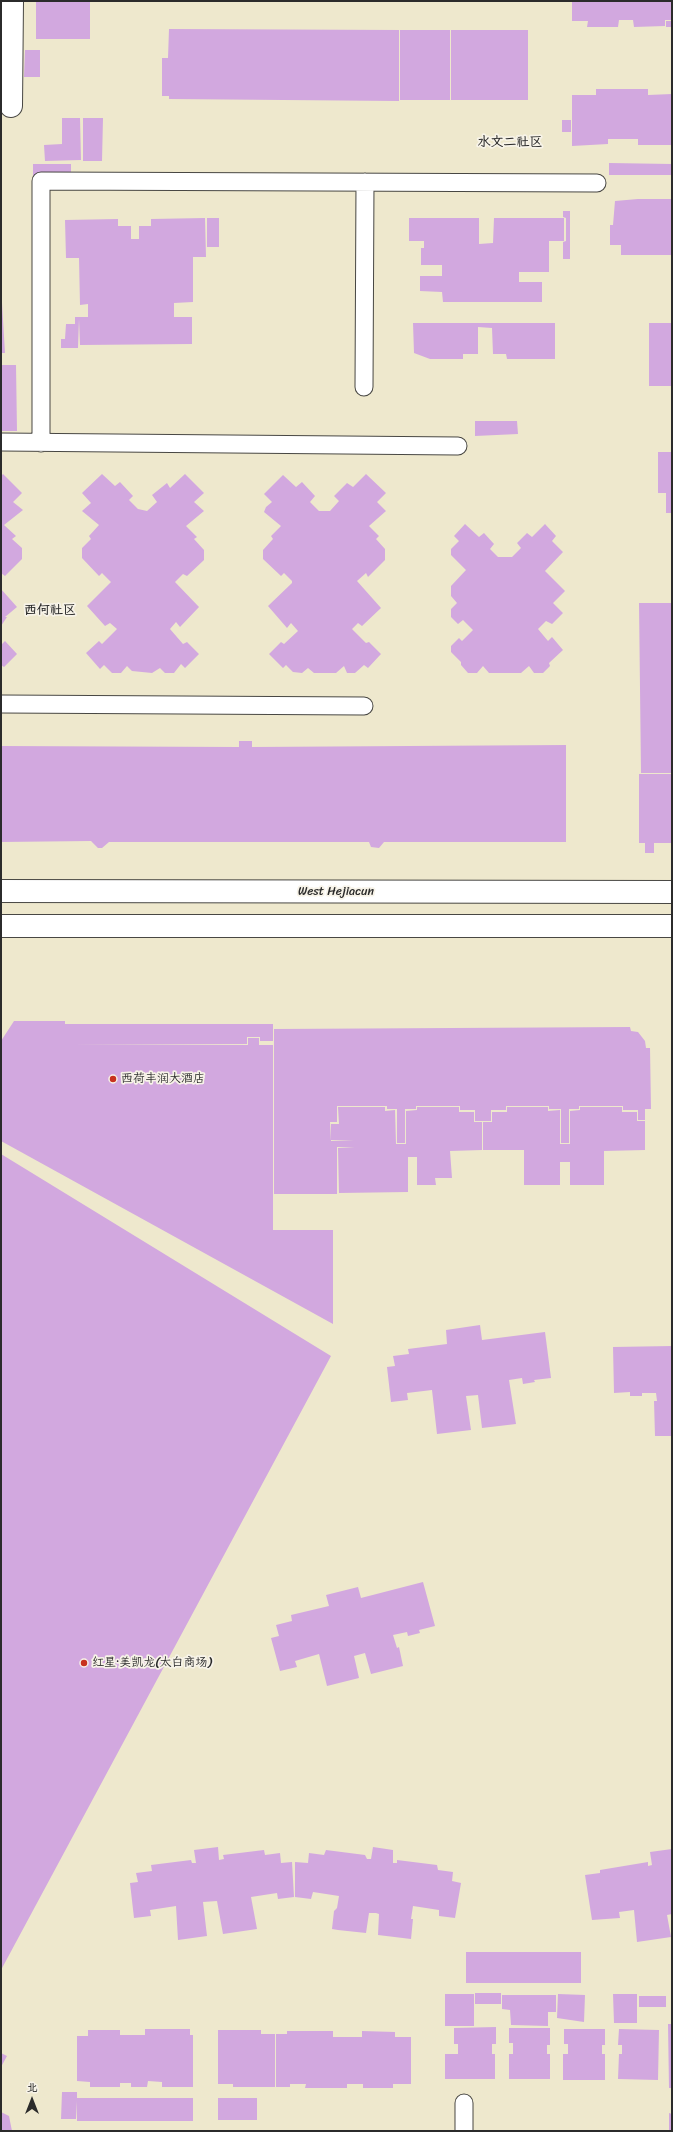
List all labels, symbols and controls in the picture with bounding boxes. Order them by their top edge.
district label: 水文二社区 [478,135,542,151]
district label: 西何社区 [24,603,76,619]
street label: West Hejiacun [298,885,374,899]
place label: 西荷丰润大酒店 [121,1072,205,1086]
marker: 西荷丰润大酒店 [108,1074,118,1084]
place label: 红星·美凯龙(太白商场) [92,1656,212,1670]
marker: 红星·美凯龙(太白商场) [79,1658,89,1668]
text: 北 [27,2078,38,2097]
north arrow [12,2080,52,2120]

